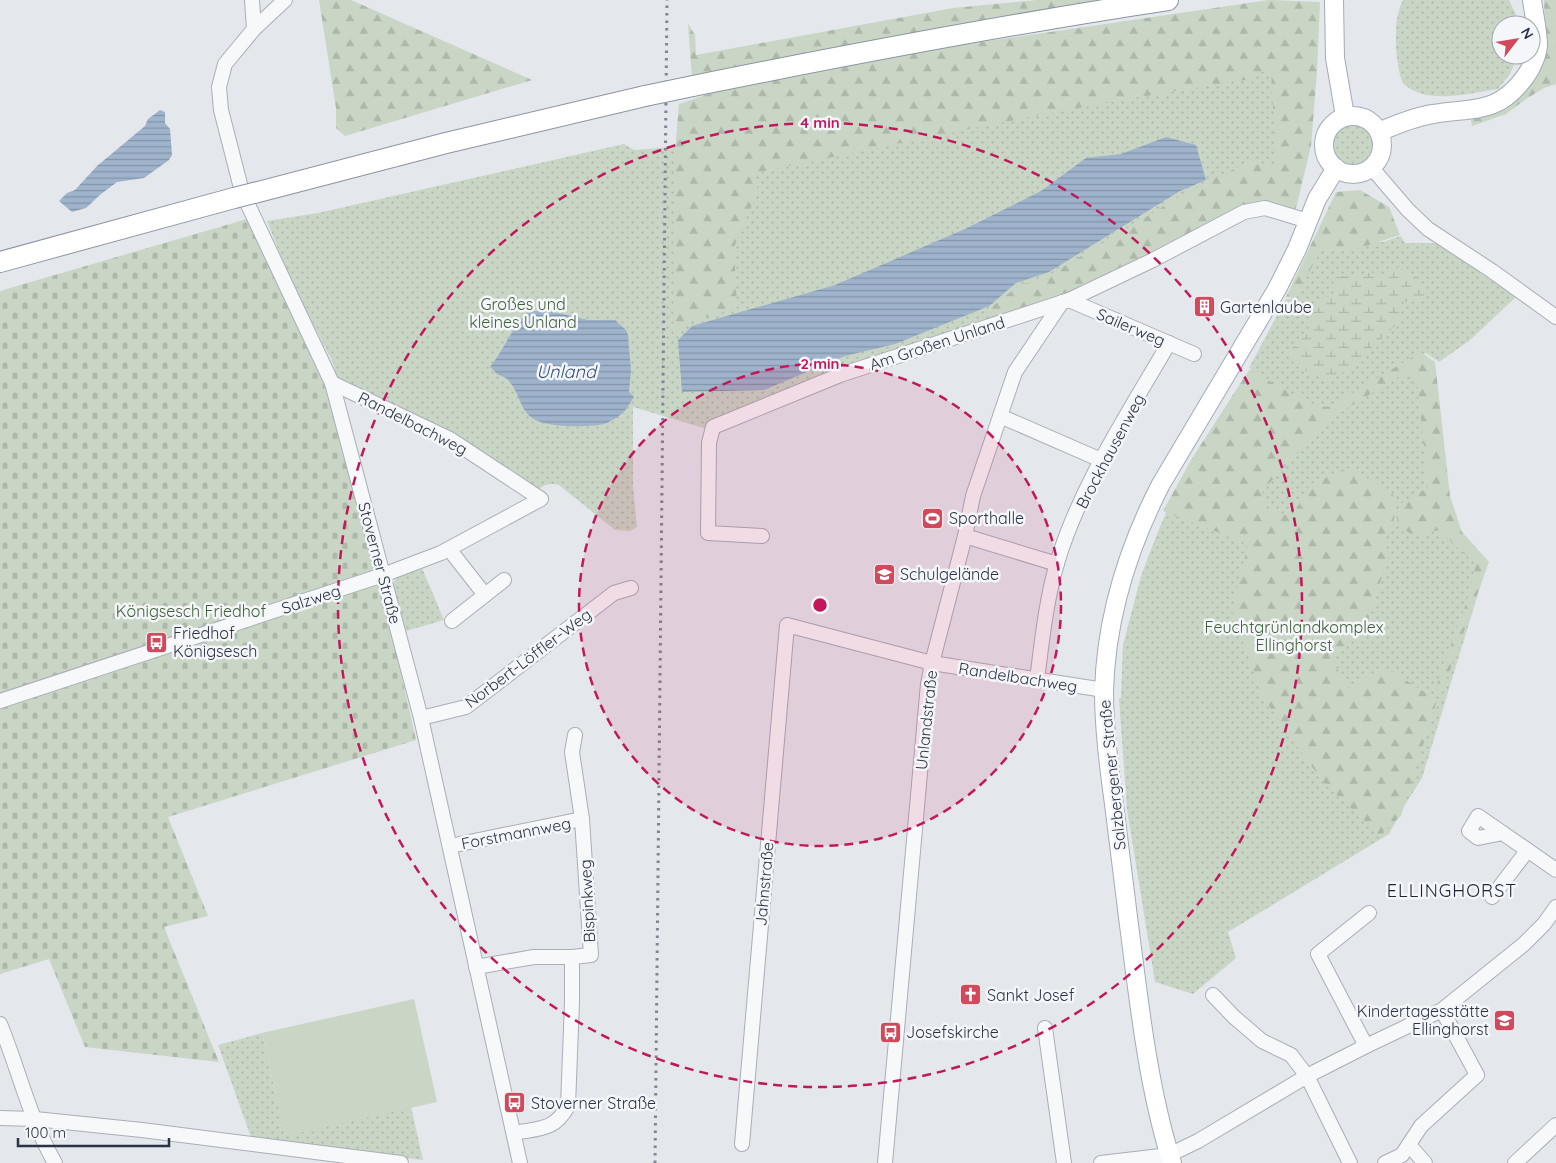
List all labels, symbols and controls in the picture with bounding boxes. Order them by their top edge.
north arrow [1491,15,1541,65]
text: N [1517,24,1538,42]
text: 4 min [800,113,840,132]
park label: Großes und kleines Unland [469,294,577,332]
building icon: Gartenlaube [1192,295,1216,319]
place label: Gartenlaube [1220,297,1312,317]
street label: Sailerweg [1094,304,1168,350]
street label: Am Großen Unland [867,312,1007,374]
text: 2 min [800,354,840,373]
water label: Unland [536,360,598,383]
street label: Randelbachweg [355,387,471,459]
street label: Brockhausenweg [1071,390,1149,512]
street label: Stoverner Straße [354,500,406,626]
sports icon: Sporthalle [921,506,945,530]
place label: Sporthalle [949,508,1024,528]
school or university icon: Schulgelände [872,562,896,586]
place label: Schulgelände [900,564,999,584]
street label: Salzweg [279,580,343,618]
centre of rings [811,596,829,614]
park label: Königsesch Friedhof [116,601,266,621]
street label: Norbert-Löffler-Weg [461,604,595,712]
park label: Feuchtgrünlandkomplex Ellinghorst [1205,617,1384,655]
place label: Friedhof Königsesch [173,623,257,661]
bus stop icon: Friedhof Königsesch [145,630,169,654]
street label: Randelbachweg [957,658,1079,696]
street label: Unlandstraße [911,669,941,771]
street label: Salzbergener Straße [1094,699,1130,851]
street label: Forstmannweg [459,813,573,853]
street label: Jahnstraße [750,841,778,927]
street label: Bispinkweg [575,859,599,943]
district label: ELLINGHORST [1387,879,1517,902]
church icon: Sankt Josef [959,983,983,1007]
place label: Sankt Josef [987,985,1075,1005]
place label: Kindertagesstätte Ellinghorst [1357,1001,1489,1039]
school or university icon: Kindertagesstätte Ellinghorst [1493,1008,1517,1032]
bus stop icon: Josefskirche [878,1020,902,1044]
place label: Josefskirche [906,1022,999,1042]
bus stop icon: Stoverner Straße [503,1091,527,1115]
place label: Stoverner Straße [531,1093,656,1113]
scale bar [18,1116,169,1148]
text: 100 m [25,1123,66,1142]

